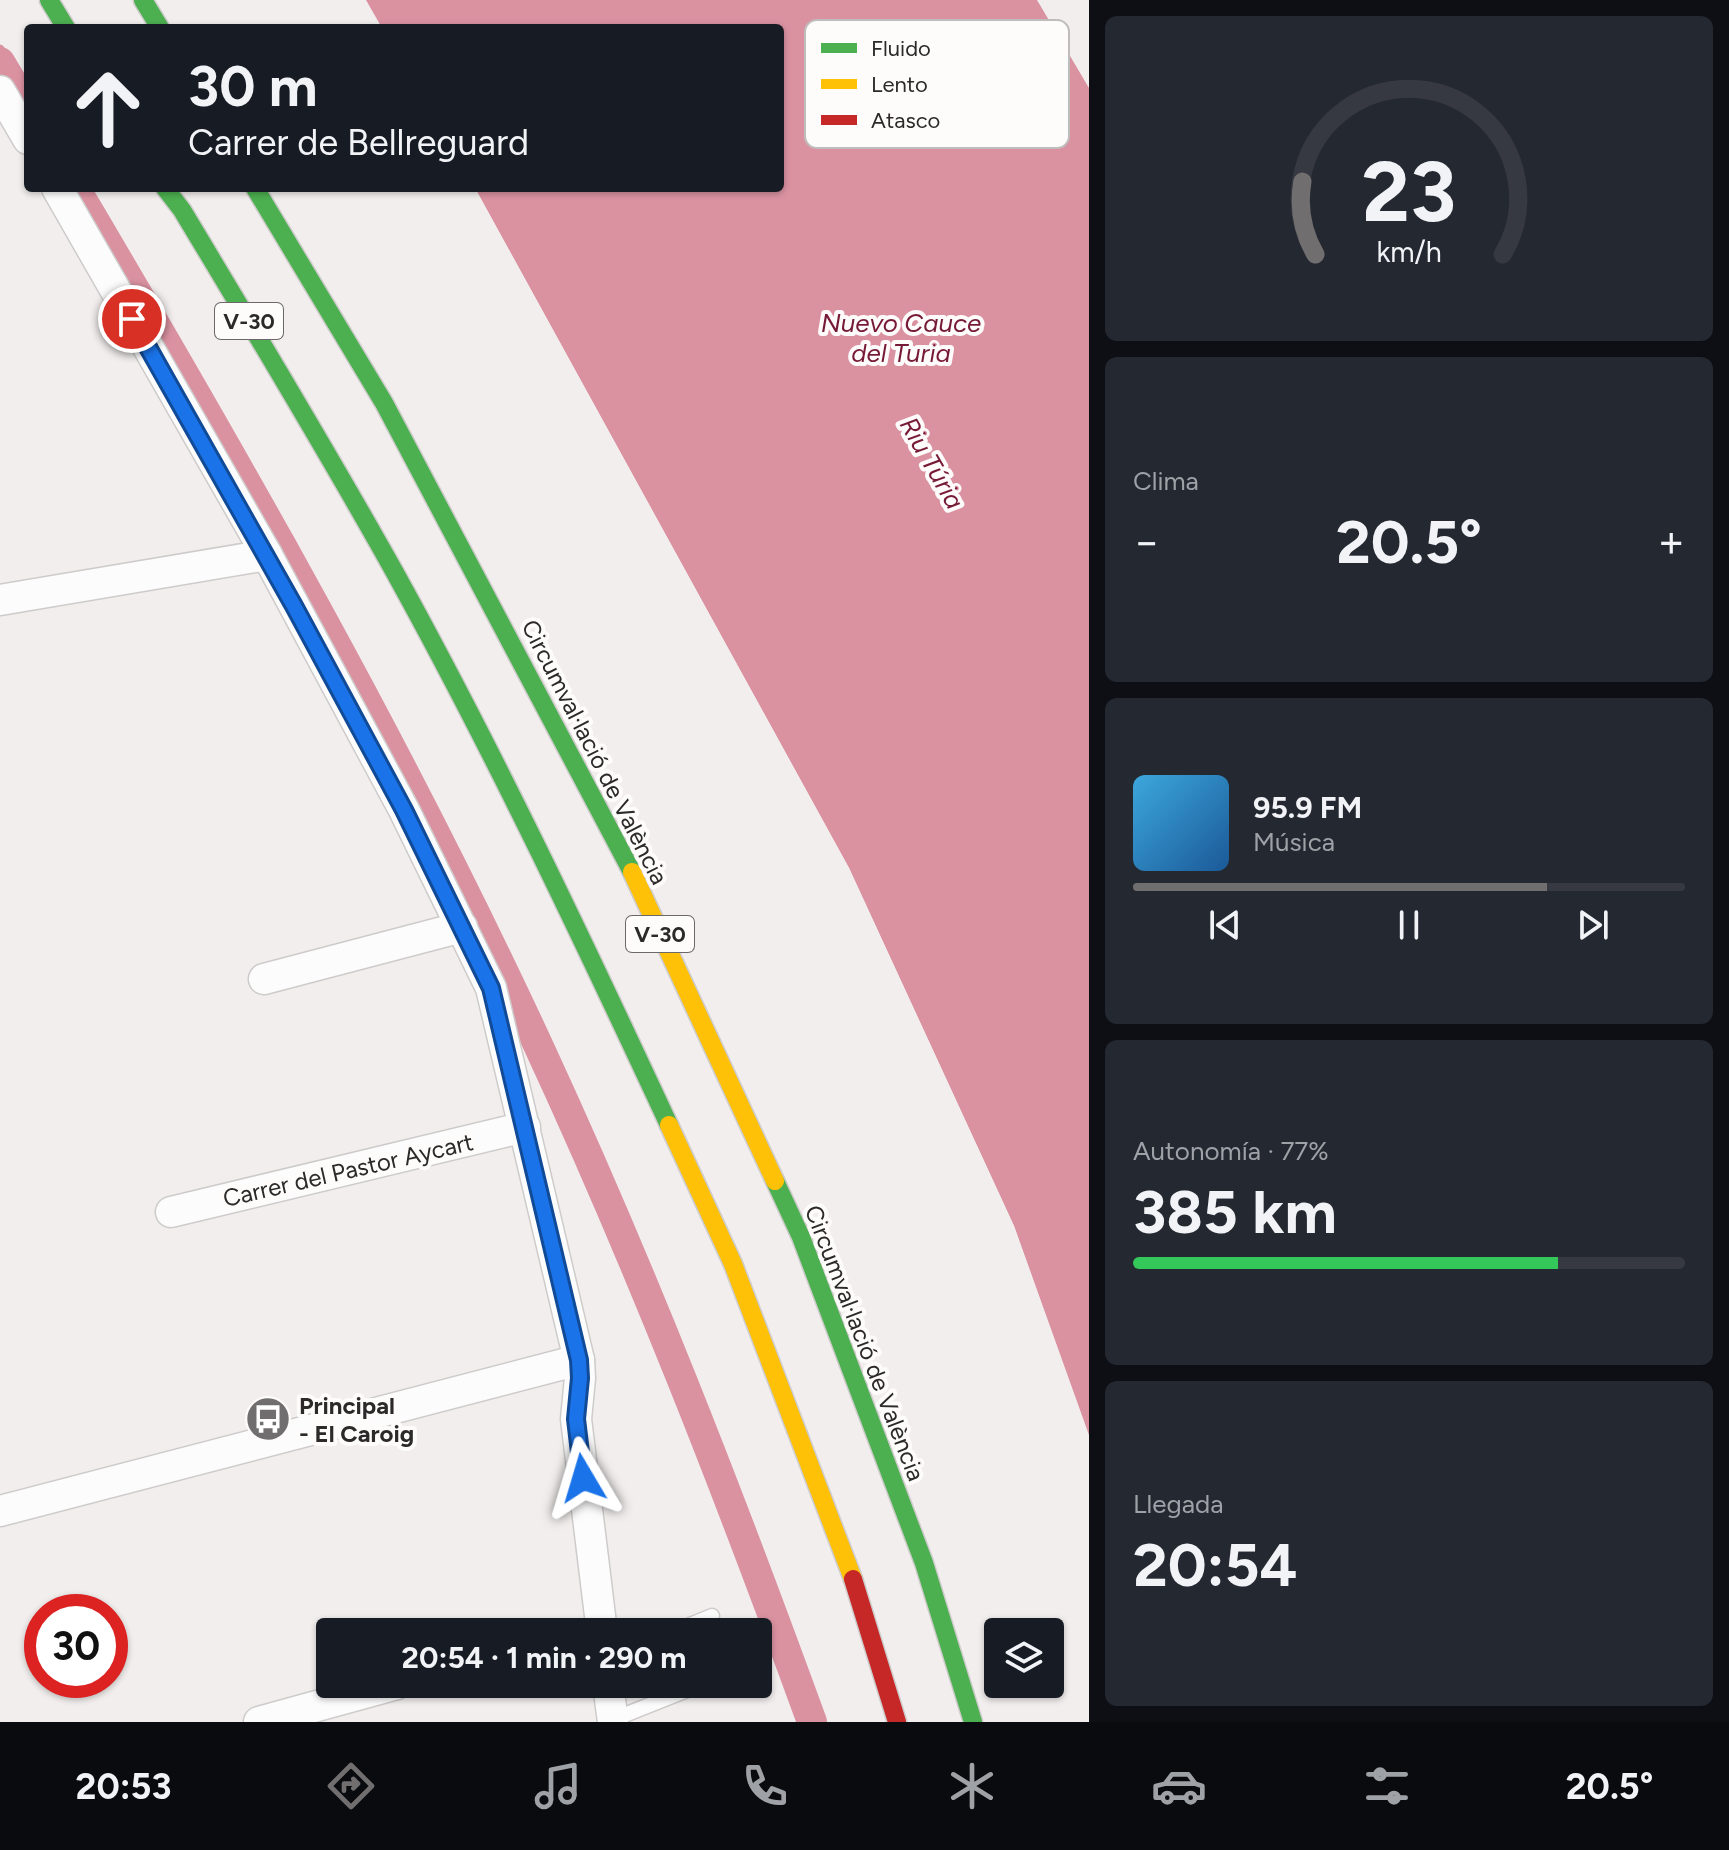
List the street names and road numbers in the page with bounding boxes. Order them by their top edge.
road number: V-30 [215,303,283,339]
street label: Circumval·lació de València [516,615,674,889]
road number: V-30 [626,916,694,952]
street label: Carrer del Pastor Aycart [220,1127,476,1213]
street label: Circumval·lació de València [799,1201,931,1485]

